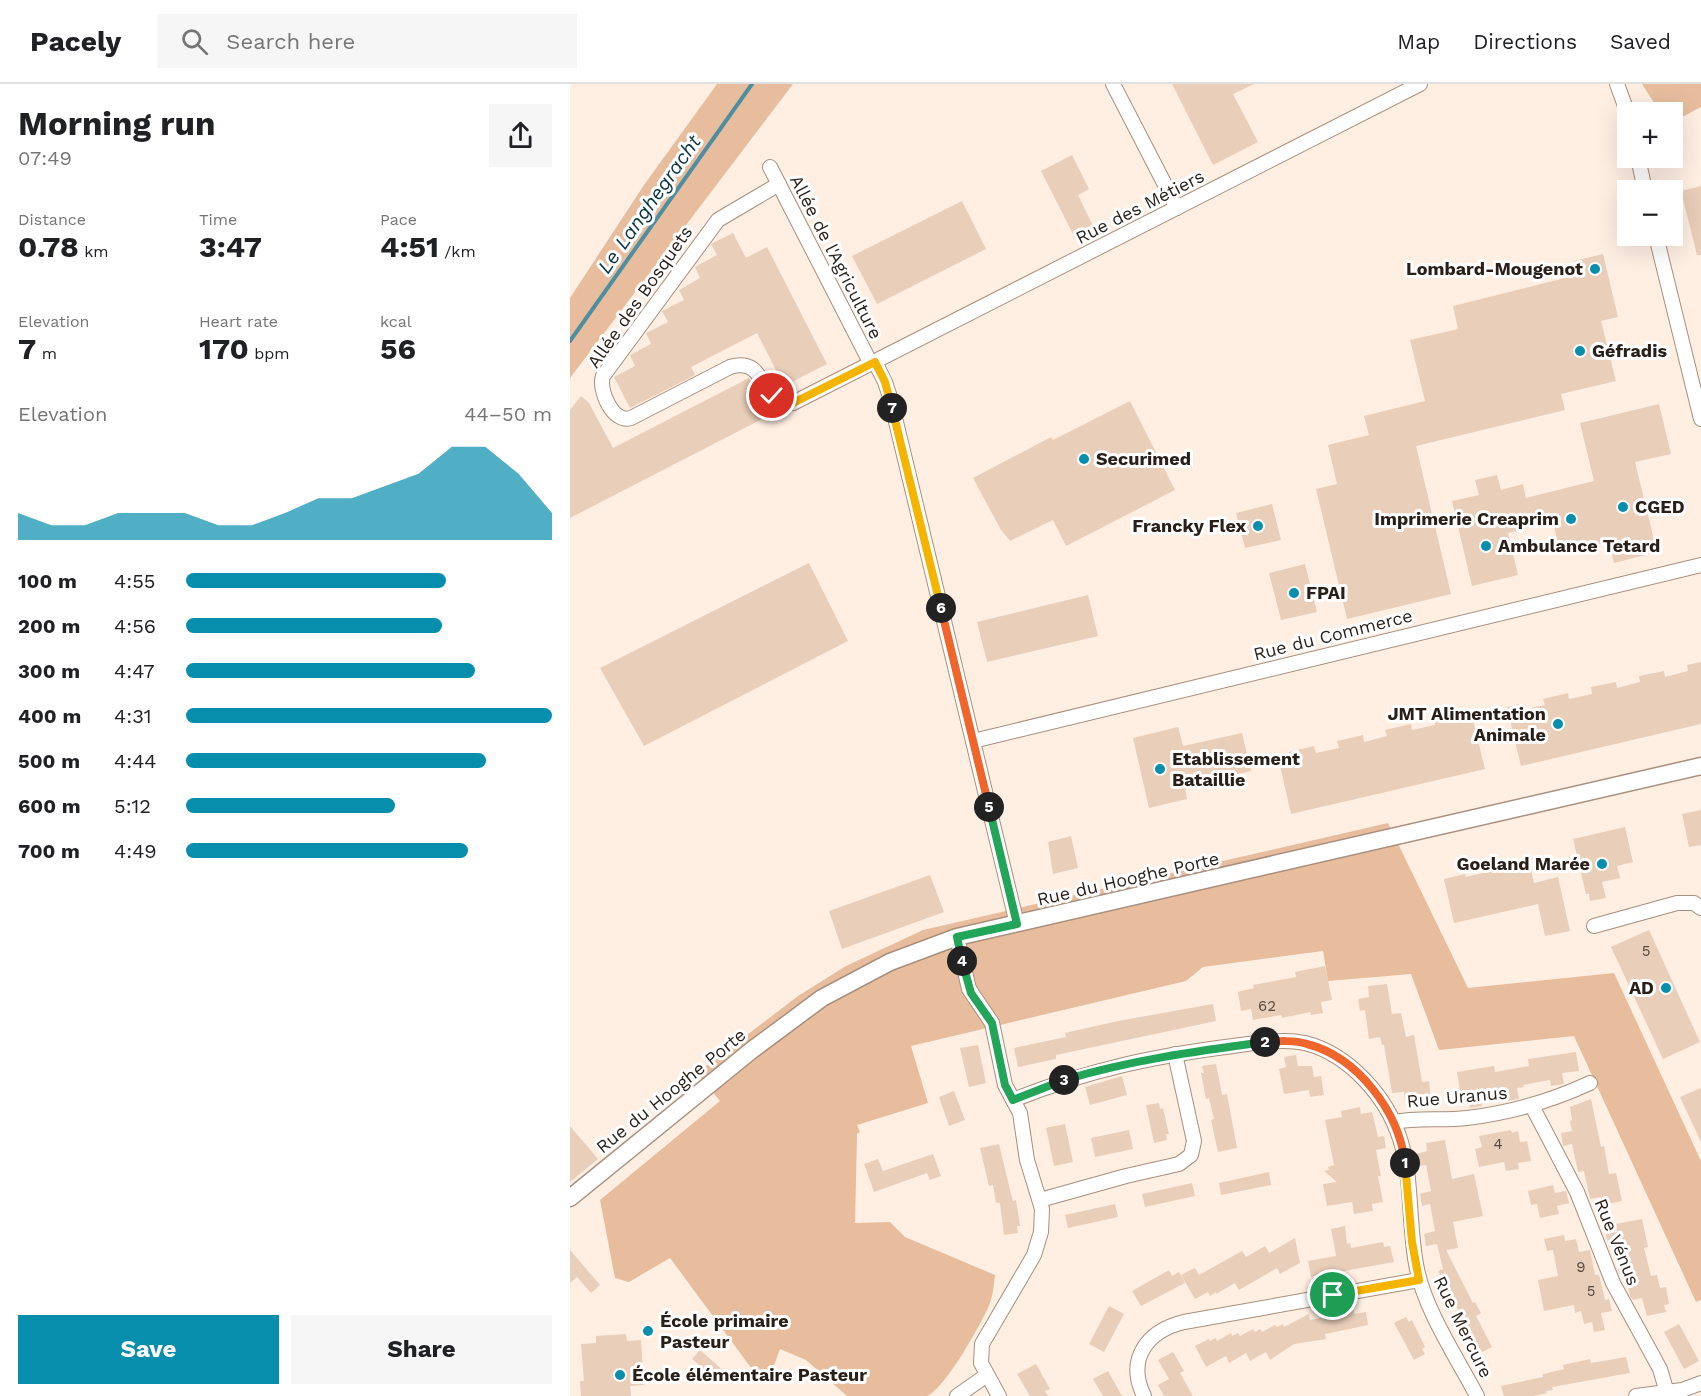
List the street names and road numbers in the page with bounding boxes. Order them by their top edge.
street label: Rue des Métiers [1072,165,1207,248]
street label: Allée de l'Agriculture [786,171,887,342]
street label: Allée des Bosquets [583,222,697,372]
street label: Rue du Commerce [1251,605,1415,664]
street label: Rue du Hooghe Porte [1035,847,1221,910]
street label: Rue du Hooghe Porte [592,1024,750,1157]
street label: Rue Uranus [1406,1082,1508,1111]
street label: Rue Vénus [1591,1195,1644,1288]
street label: Rue Mercure [1430,1272,1497,1381]

